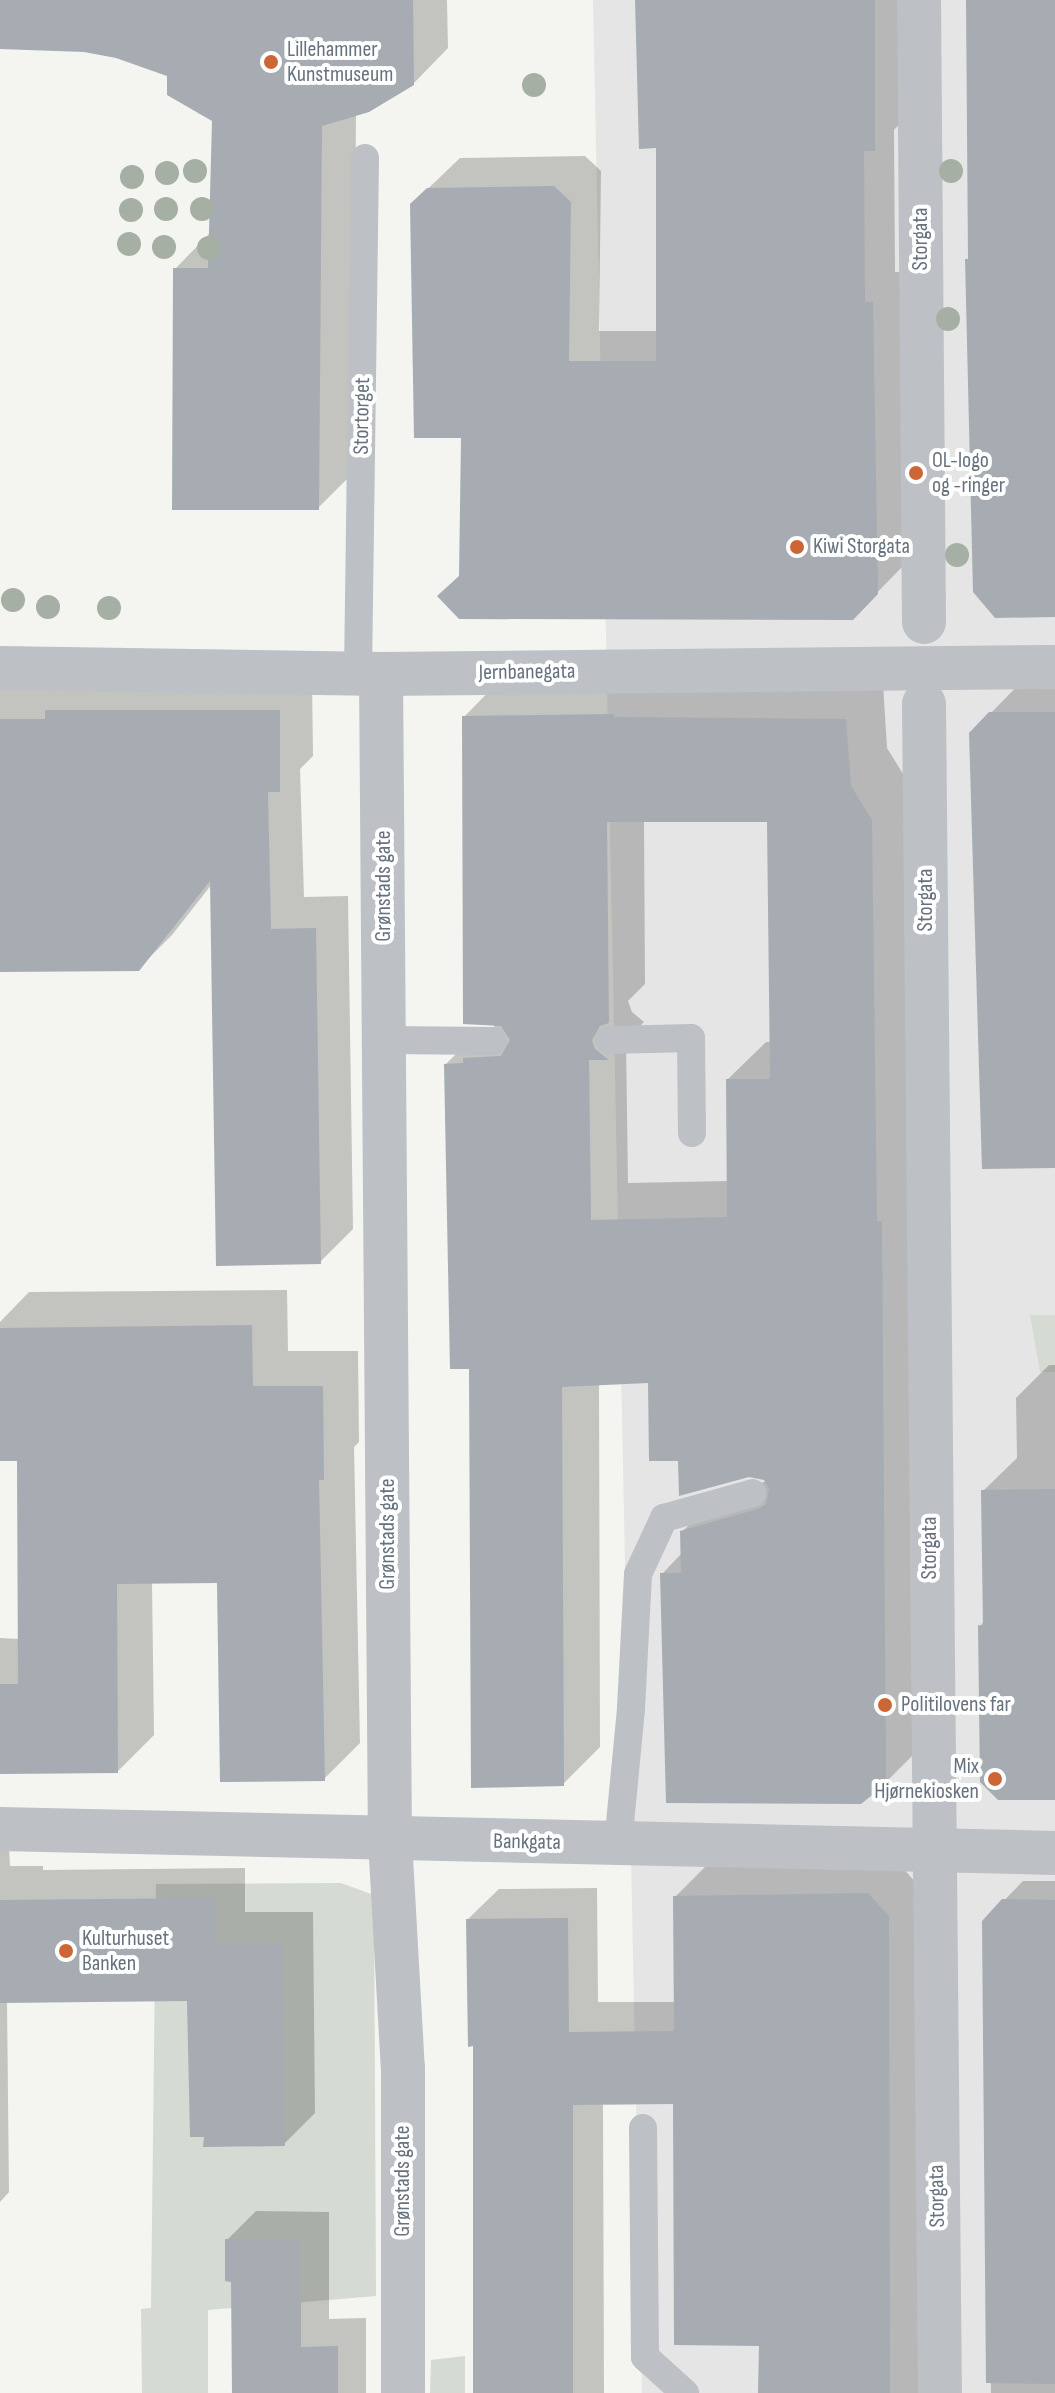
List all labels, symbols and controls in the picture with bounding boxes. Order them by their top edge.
place label: Lillehammer Kunstmuseum [287,36,393,88]
marker: Lillehammer Kunstmuseum [262,53,280,71]
street label: Storgata [908,208,934,270]
street label: Stortorget [348,377,376,455]
place label: OL-logo og -ringer [932,447,1005,498]
marker: OL-logo og -ringer [907,464,925,482]
place label: Kiwi Storgata [813,534,910,560]
marker: Kiwi Storgata [788,538,806,556]
street label: Jernbanegata [478,658,576,686]
street label: Grønstads gate [371,830,397,942]
street label: Storgata [913,869,939,931]
street label: Grønstads gate [375,1478,401,1590]
street label: Storgata [917,1517,943,1579]
place label: Politilovens far [901,1692,1011,1718]
marker: Politilovens far [876,1696,894,1714]
place label: Mix Hjørnekiosken [874,1753,979,1804]
marker: Mix Hjørnekiosken [986,1770,1004,1788]
street label: Bankgata [493,1828,561,1856]
place label: Kulturhuset Banken [82,1925,169,1976]
marker: Kulturhuset Banken [57,1942,75,1960]
street label: Grønstads gate [390,2125,416,2237]
street label: Storgata [923,2164,951,2228]

